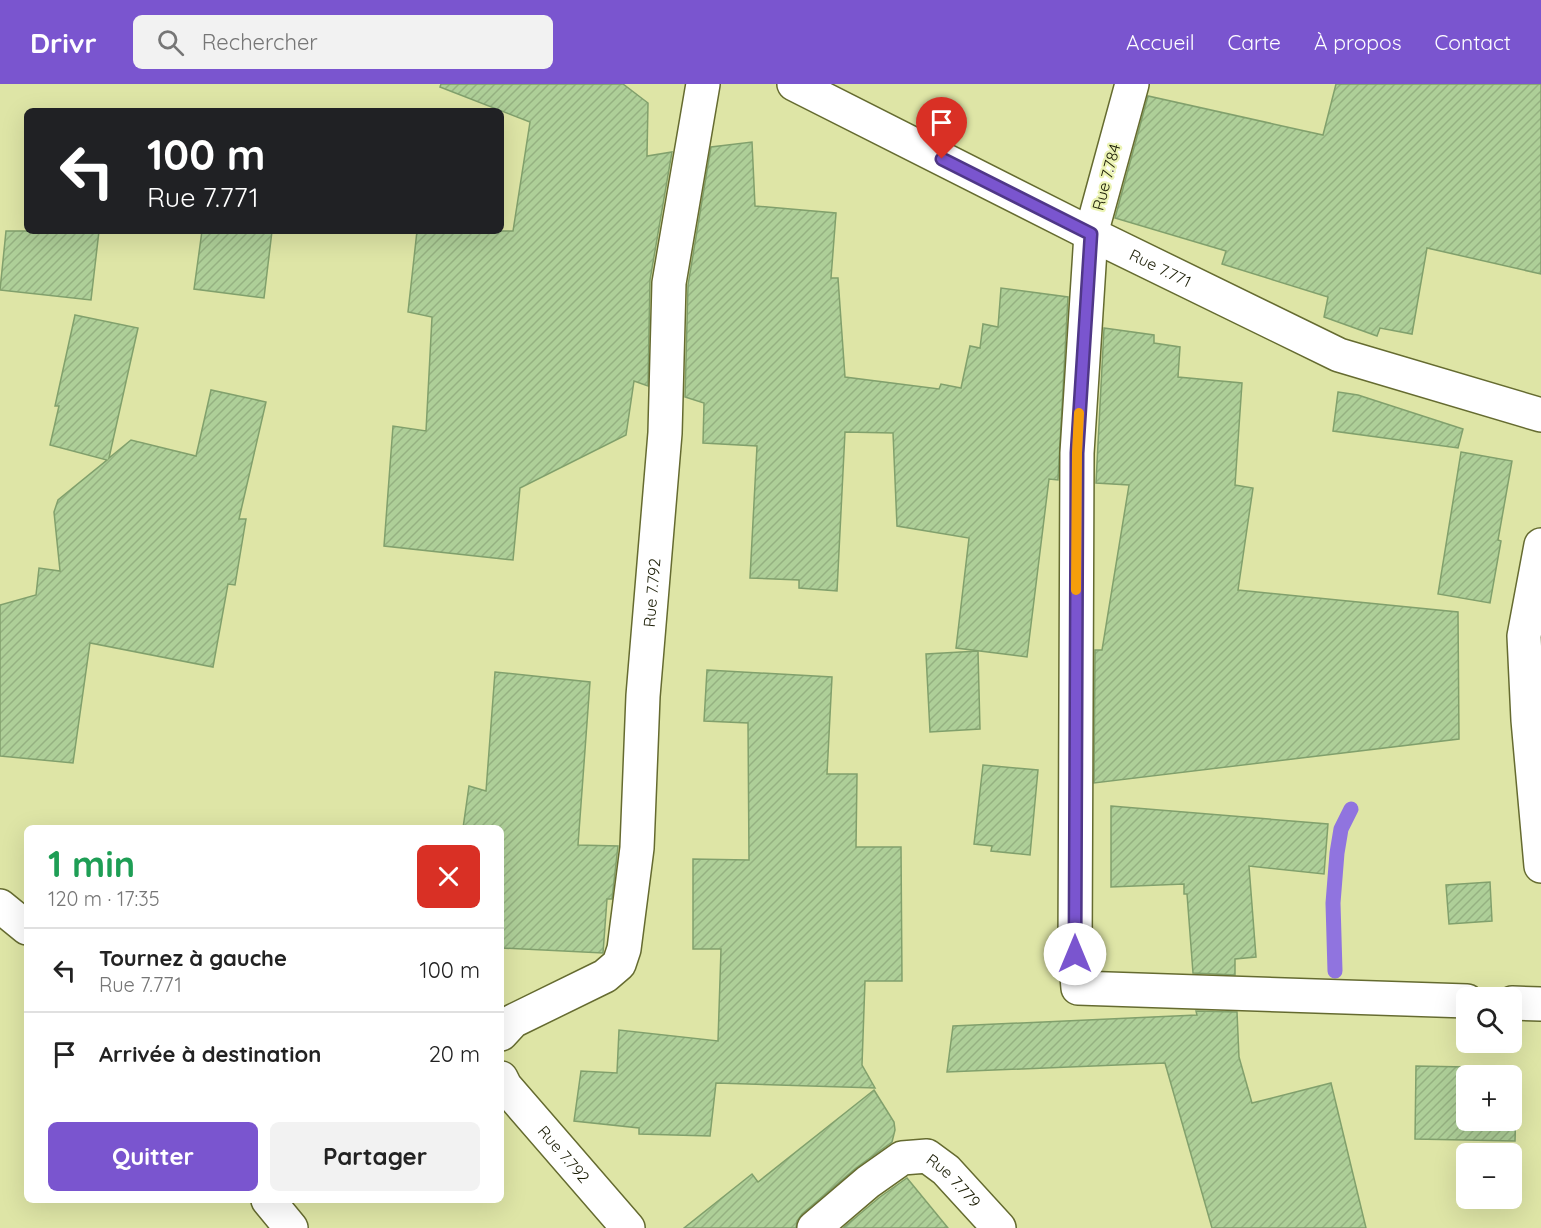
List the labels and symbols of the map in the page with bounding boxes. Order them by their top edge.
pin [916,97,967,159]
street label: Rue 7.784 [1087,141,1125,213]
street label: Rue 7.771 [1126,244,1195,291]
street label: Rue 7.792 [639,557,665,628]
position arrow [1043,922,1107,986]
street label: Rue 7.792 [534,1121,594,1187]
street label: Rue 7.779 [923,1149,985,1212]

